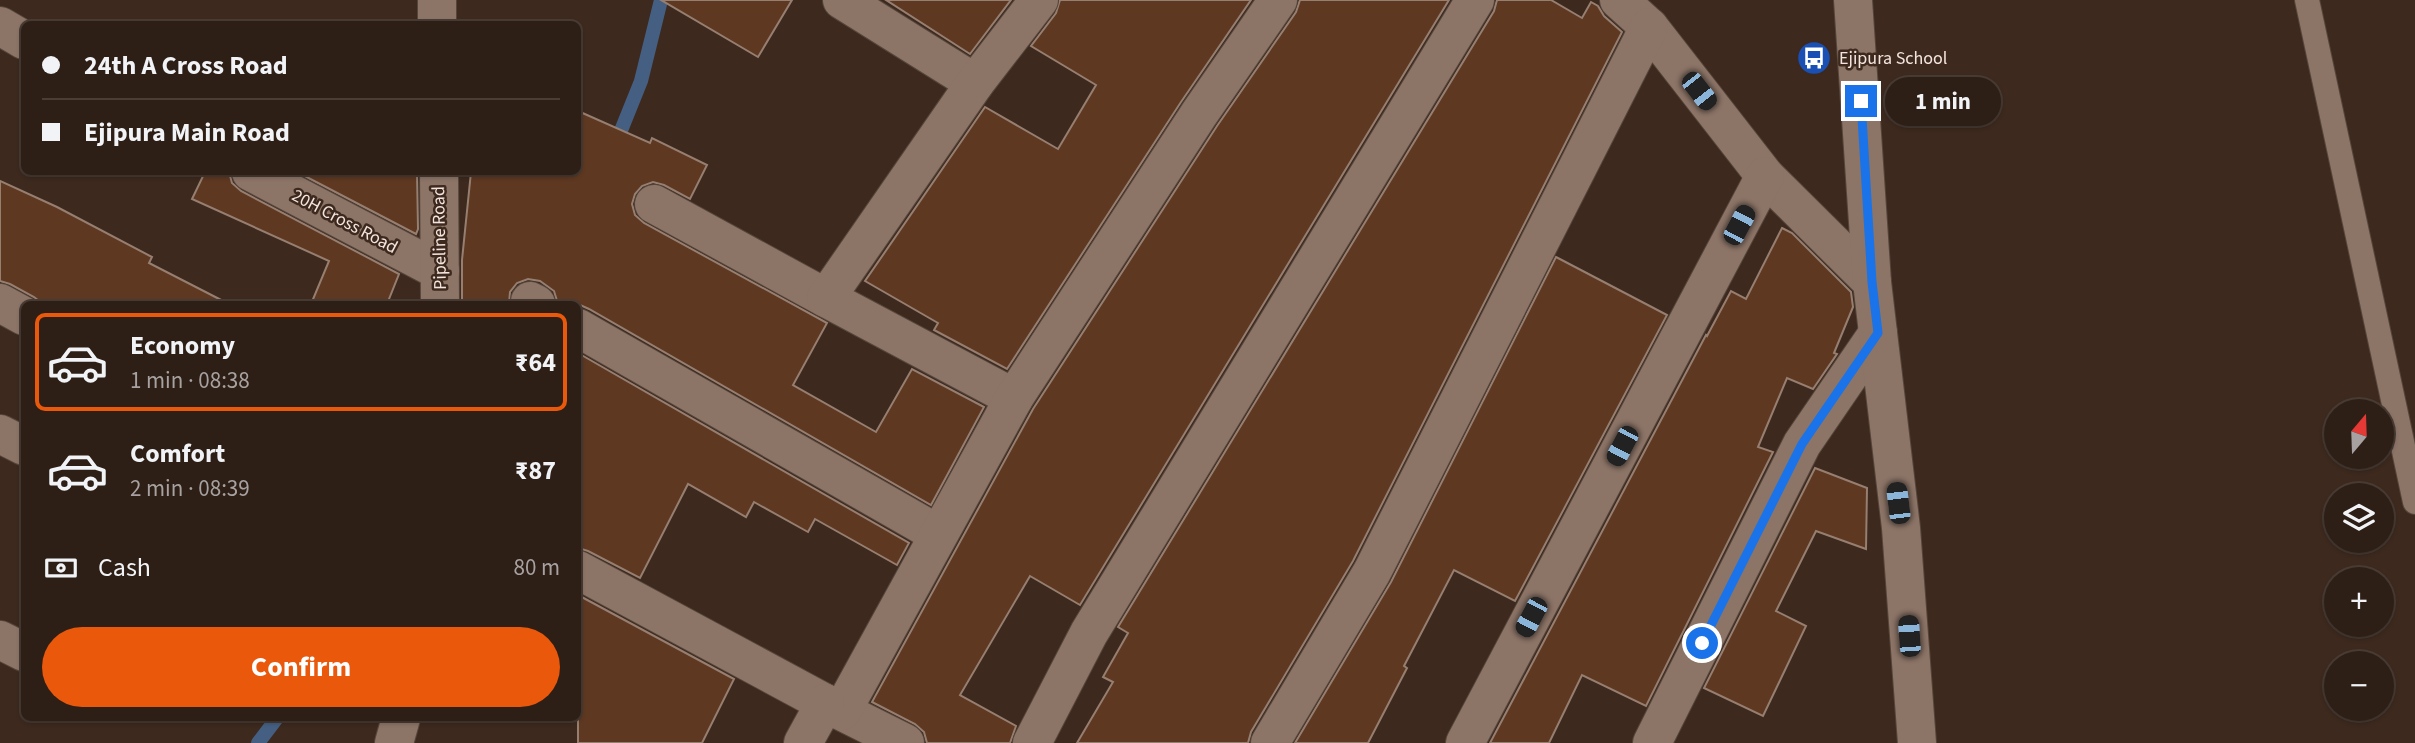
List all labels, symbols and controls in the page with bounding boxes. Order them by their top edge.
bus stop icon: Ejipura School [1795,39,1833,77]
place label: Ejipura School [1839,46,1947,71]
text: 24th A Cross Road [84,47,288,84]
car [1678,68,1721,114]
callout: 1 min [1885,76,2001,126]
route end [1845,85,1877,117]
text: 1 min [1915,85,1971,118]
text: Ejipura Main Road [84,114,290,151]
street label: 20H Cross Road [287,183,402,260]
street label: Pipeline Road [426,186,453,290]
car [1720,202,1759,248]
text: Economy [130,327,235,364]
icon: car [46,331,109,394]
text: ₹64 [515,344,556,381]
text: 1 min · 08:38 [130,364,250,397]
north arrow [2324,399,2394,469]
map controls [2324,399,2394,721]
car [1603,423,1642,469]
text: Comfort [130,435,225,472]
icon: car [46,439,109,502]
text: ₹87 [515,452,556,489]
text: 2 min · 08:39 [130,472,250,505]
car [1886,481,1911,525]
button: layers [2324,483,2394,553]
icon: cash [42,549,80,587]
text: Cash [98,549,151,586]
text: 80 m [513,551,560,584]
button: + [2324,567,2394,637]
car [1512,594,1551,640]
car [1898,614,1921,658]
button: Confirm [42,627,560,707]
route start [1686,627,1718,659]
button: − [2324,651,2394,721]

